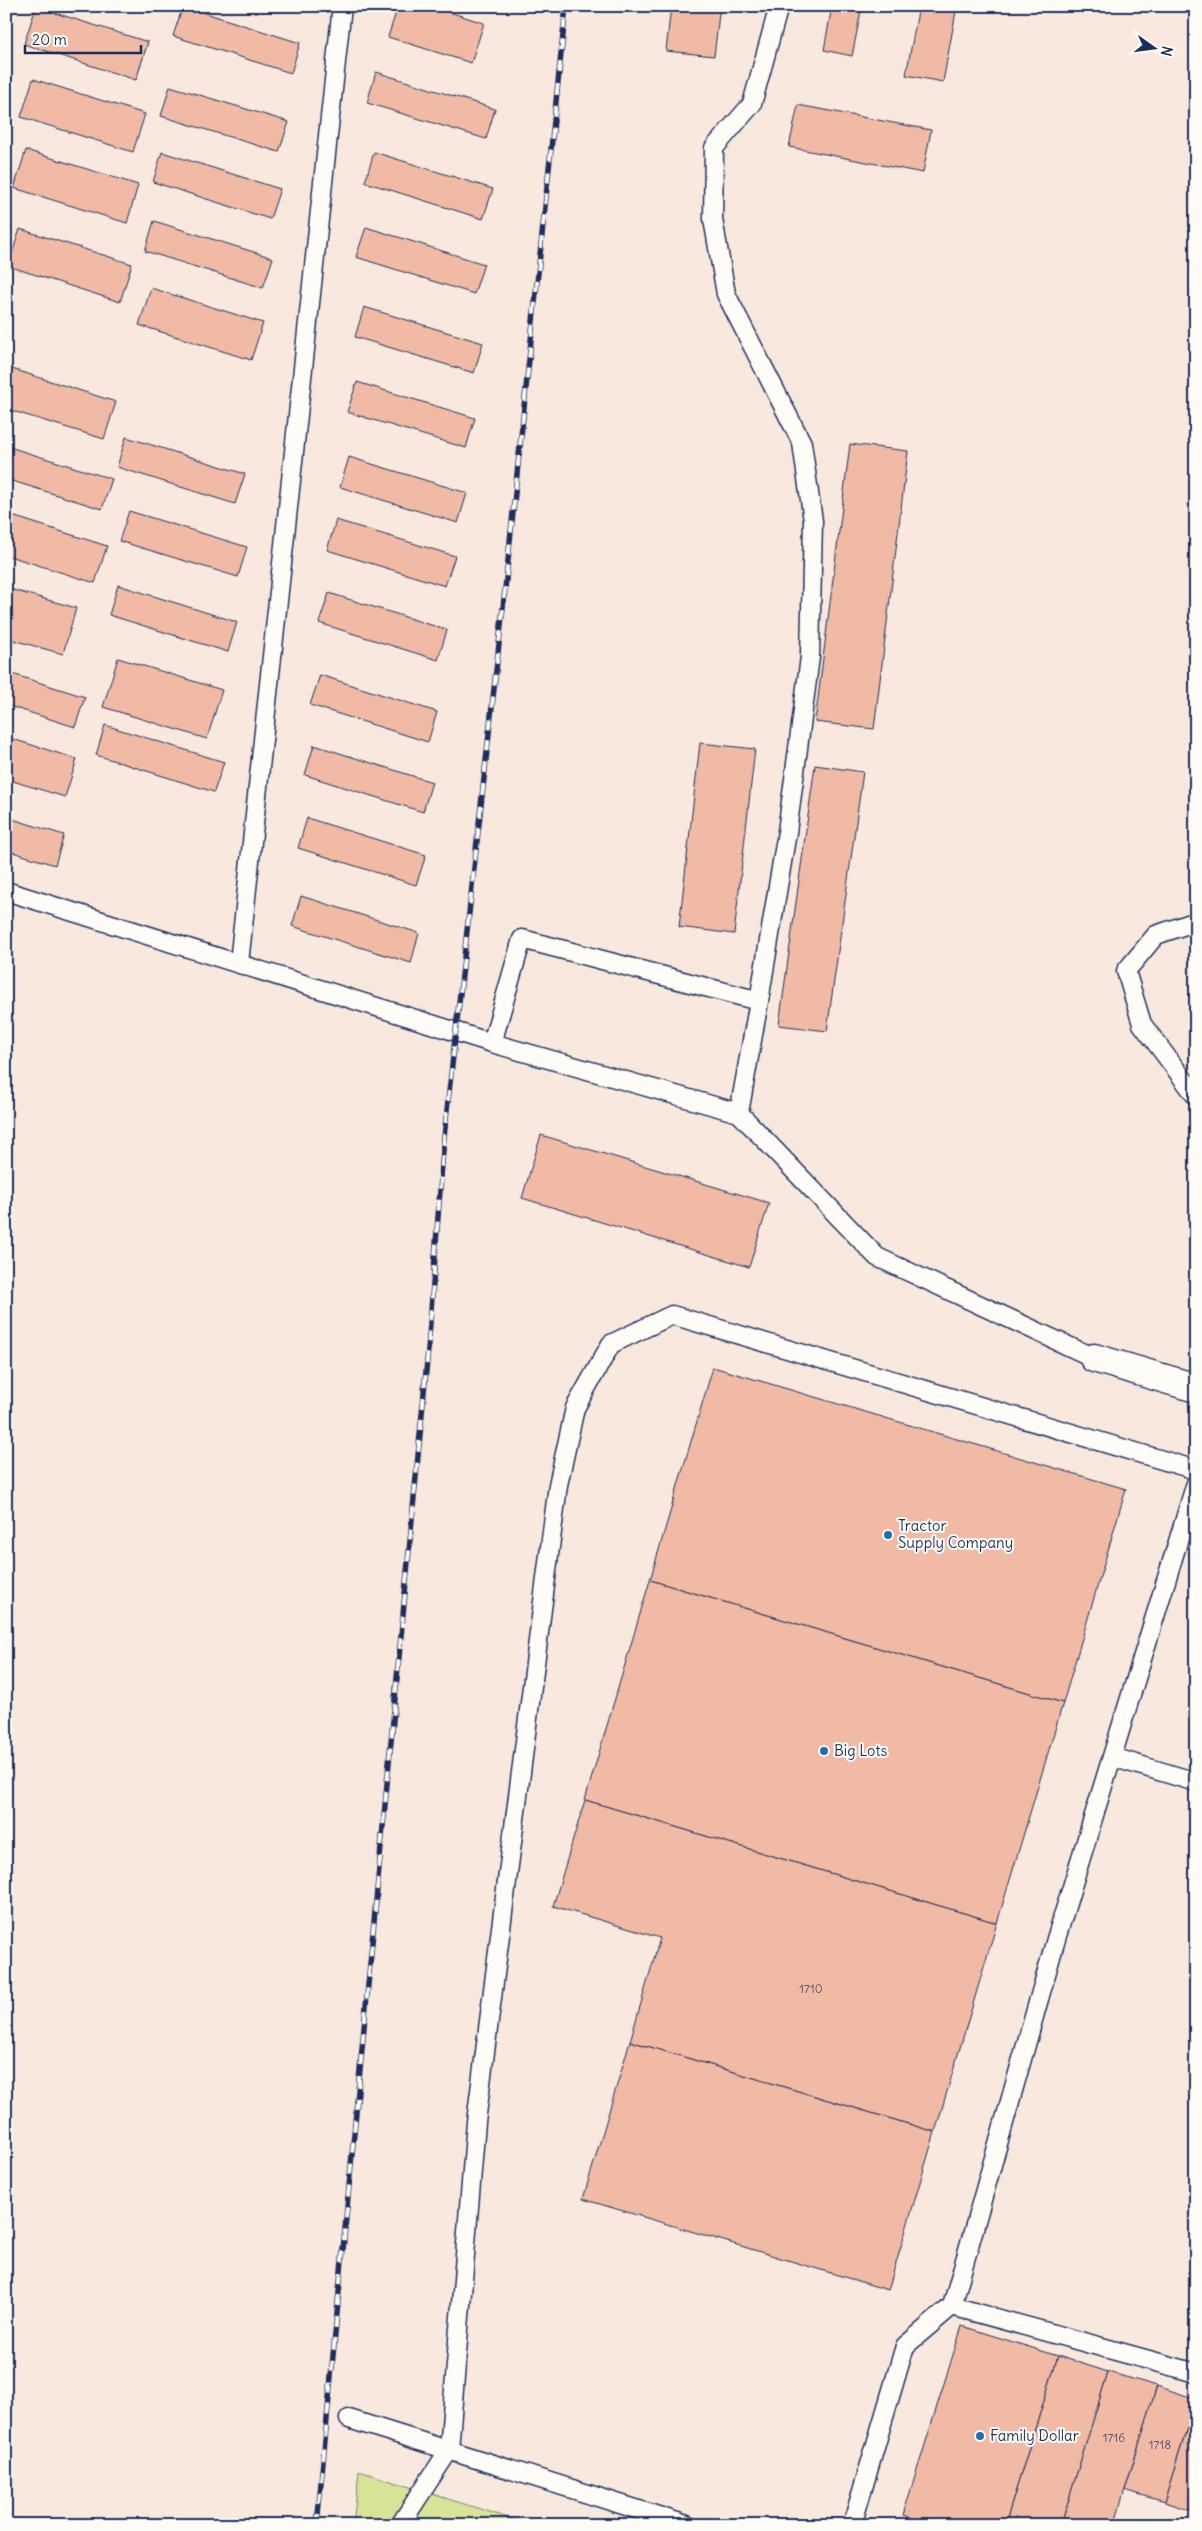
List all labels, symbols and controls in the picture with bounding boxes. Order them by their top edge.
scale bar [25,22,141,54]
north arrow [1130,22,1180,72]
text: 20 m [32,30,67,49]
text: N [1157,44,1177,58]
place label: Tractor Supply Company [898,1516,1013,1552]
marker: Tractor Supply Company [882,1529,894,1541]
place label: Big Lots [834,1741,887,1760]
marker: Big Lots [818,1745,830,1757]
house number: 1710 [799,1981,823,1996]
place label: Family Dollar [990,2426,1079,2445]
marker: Family Dollar [974,2430,986,2442]
house number: 1716 [1103,2430,1125,2445]
house number: 1718 [1149,2437,1171,2452]

